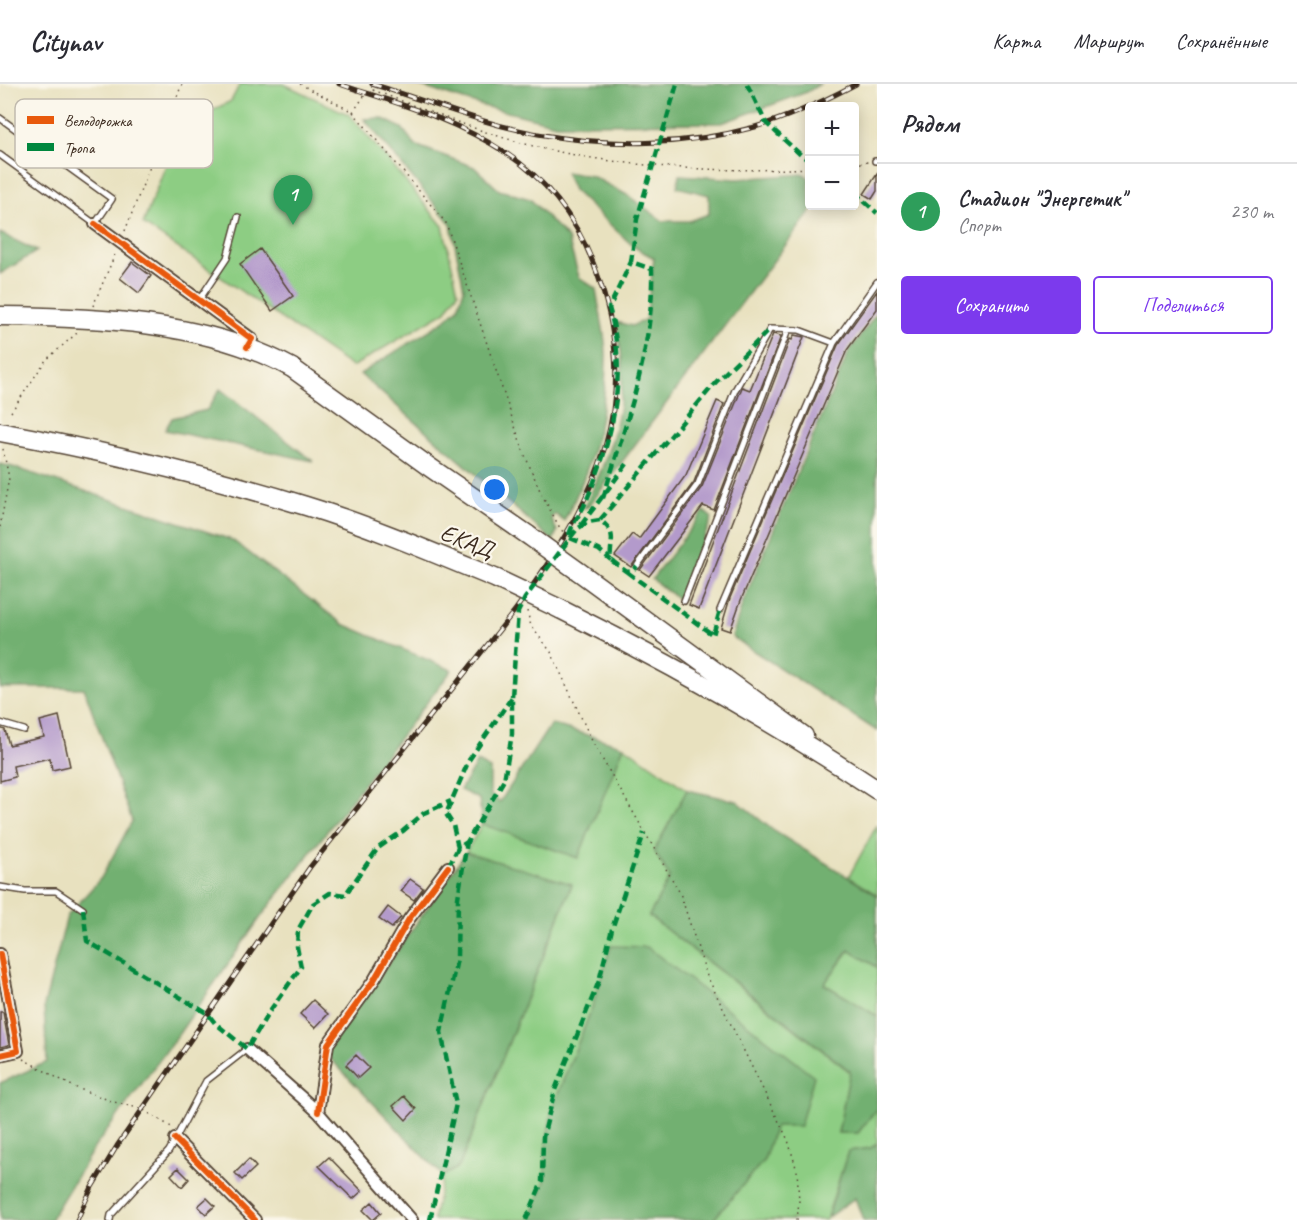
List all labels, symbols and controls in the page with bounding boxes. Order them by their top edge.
text: Citynav [30,24,101,59]
text: Карта [992,28,1041,54]
text: Маршрут [1074,28,1143,54]
text: Сохранённые [1176,28,1267,54]
legend [15,99,213,168]
map controls [805,102,859,210]
button: + [805,102,859,156]
text: Рядом [901,107,959,140]
text: Велодорожка [64,111,133,131]
text: Тропа [64,138,96,158]
button: − [805,156,859,210]
pin: 1 [274,176,312,225]
text: Стадион "Энергетик" [958,185,1126,213]
text: 1 [916,199,925,224]
text: 230 m [1230,199,1273,224]
text: Спорт [958,213,1001,238]
button: Сохранить [901,276,1081,334]
button: Поделиться [1093,276,1273,334]
your location [480,475,509,504]
street label: ЕКАД [436,517,499,566]

